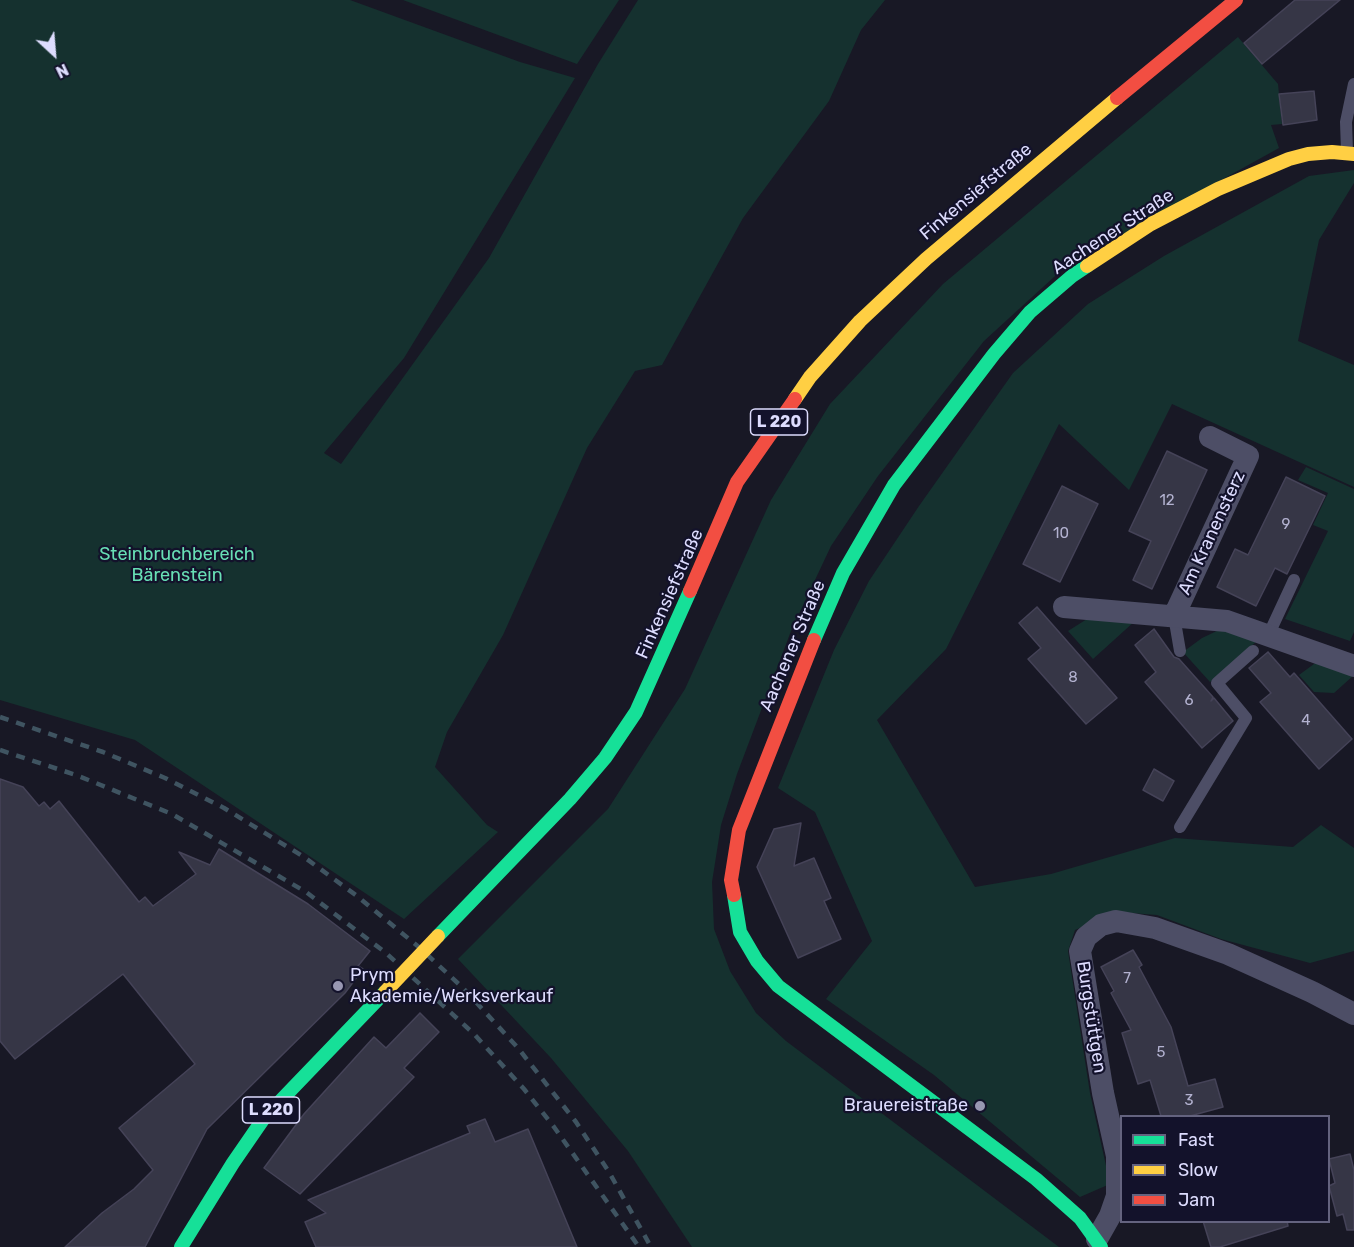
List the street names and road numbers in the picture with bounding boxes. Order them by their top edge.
street label: Finkensiefstraße [916,139,1036,245]
street label: Aachener Straße [1048,185,1178,279]
road number: L 220 [750,409,808,435]
street label: Am Kranensterz [1174,468,1250,598]
street label: Finkensiefstraße [632,526,708,662]
street label: Aachener Straße [756,577,830,715]
street label: Burgstüttgen [1071,959,1111,1075]
road number: L 220 [242,1097,300,1123]

